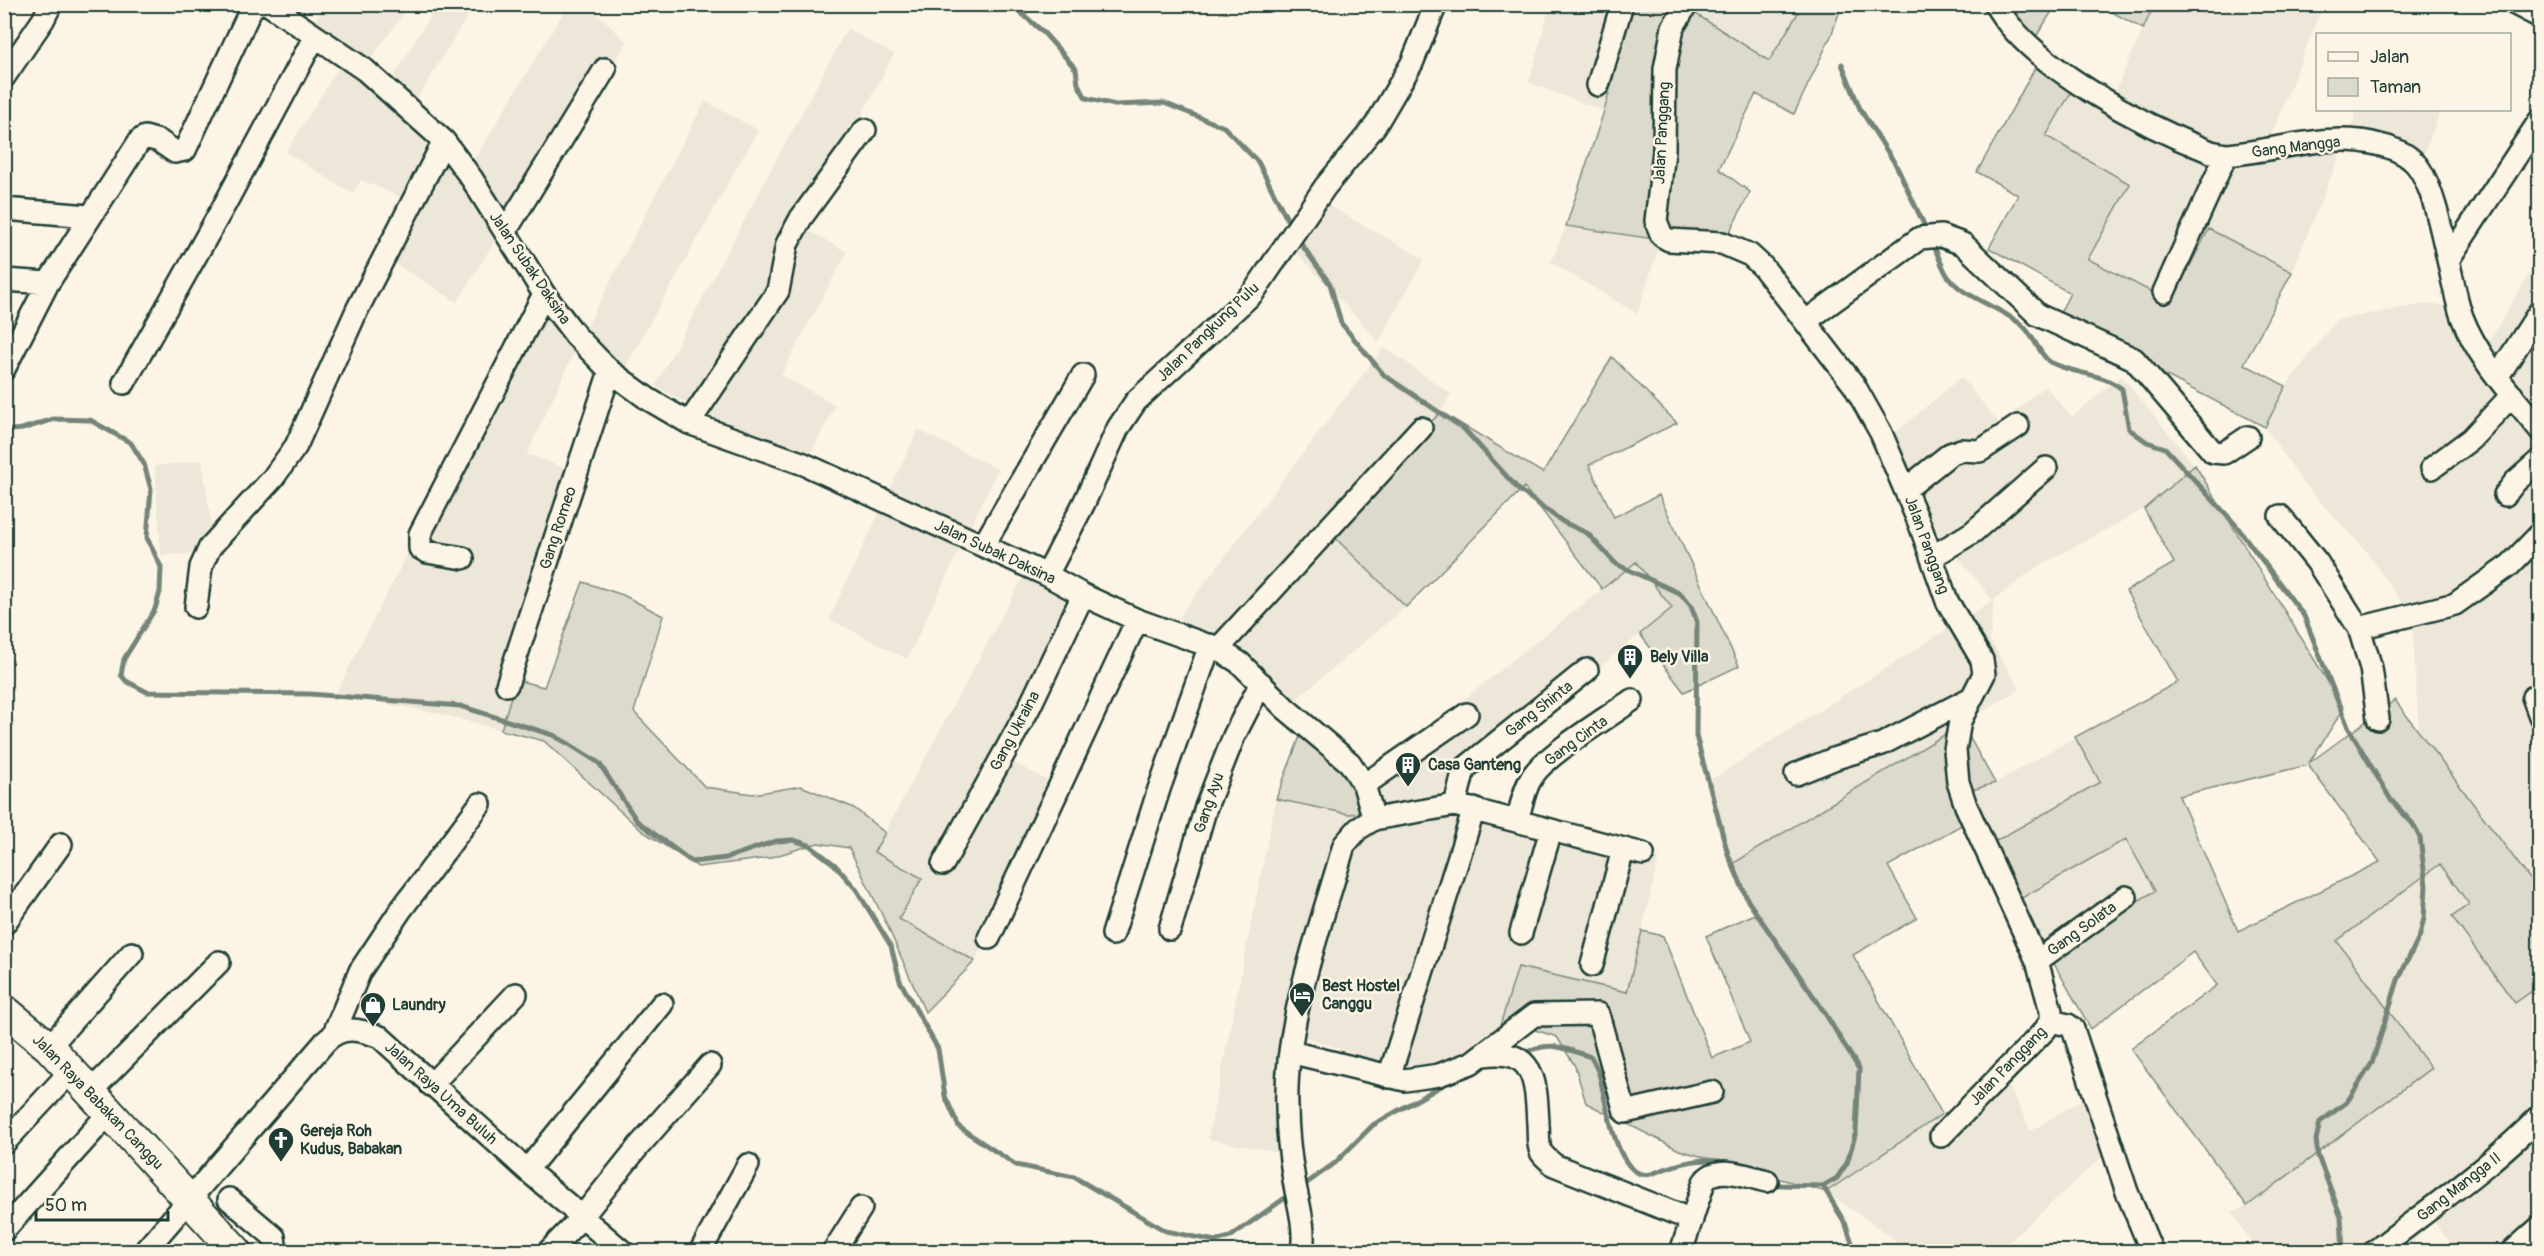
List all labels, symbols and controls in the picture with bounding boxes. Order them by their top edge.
legend [2316,33,2511,111]
text: Jalan [2370,46,2409,69]
text: Taman [2370,76,2421,99]
street label: Jalan Panggang [1649,81,1675,185]
street label: Gang Mangga [2251,132,2341,162]
street label: Jalan Subak Daksina [485,208,575,328]
street label: Jalan Pangkung Pulu [1153,278,1263,386]
street label: Gang Romeo [535,484,581,572]
street label: Jalan Panggang [1900,493,1954,597]
street label: Jalan Subak Daksina [931,515,1059,589]
building icon: Bely Villa [1615,642,1645,680]
place label: Bely Villa [1650,647,1709,667]
street label: Gang Shinta [1501,676,1577,742]
street label: Gang Ukraina [986,688,1044,774]
street label: Gang Cinta [1540,711,1612,771]
building icon: Casa Ganteng [1393,750,1423,788]
place label: Casa Ganteng [1428,755,1521,775]
street label: Gang Ayu [1189,770,1229,836]
street label: Gang Solata [2043,897,2121,961]
place label: Best Hostel Canggu [1322,976,1400,1014]
hotel icon: Best Hostel Canggu [1287,980,1317,1018]
shop icon: Laundry [358,990,388,1028]
place label: Laundry [392,995,446,1015]
street label: Jalan Panggang [1965,1022,2051,1110]
street label: Jalan Raya Babakan Canggu [28,1030,168,1174]
street label: Jalan Raya Uma Buluh [380,1037,502,1149]
place label: Gereja Roh Kudus, Babakan [300,1121,402,1159]
church icon: Gereja Roh Kudus, Babakan [266,1125,296,1163]
street label: Gang Mangga II [2413,1148,2505,1226]
scale bar [36,1184,168,1222]
text: 50 m [45,1194,87,1217]

